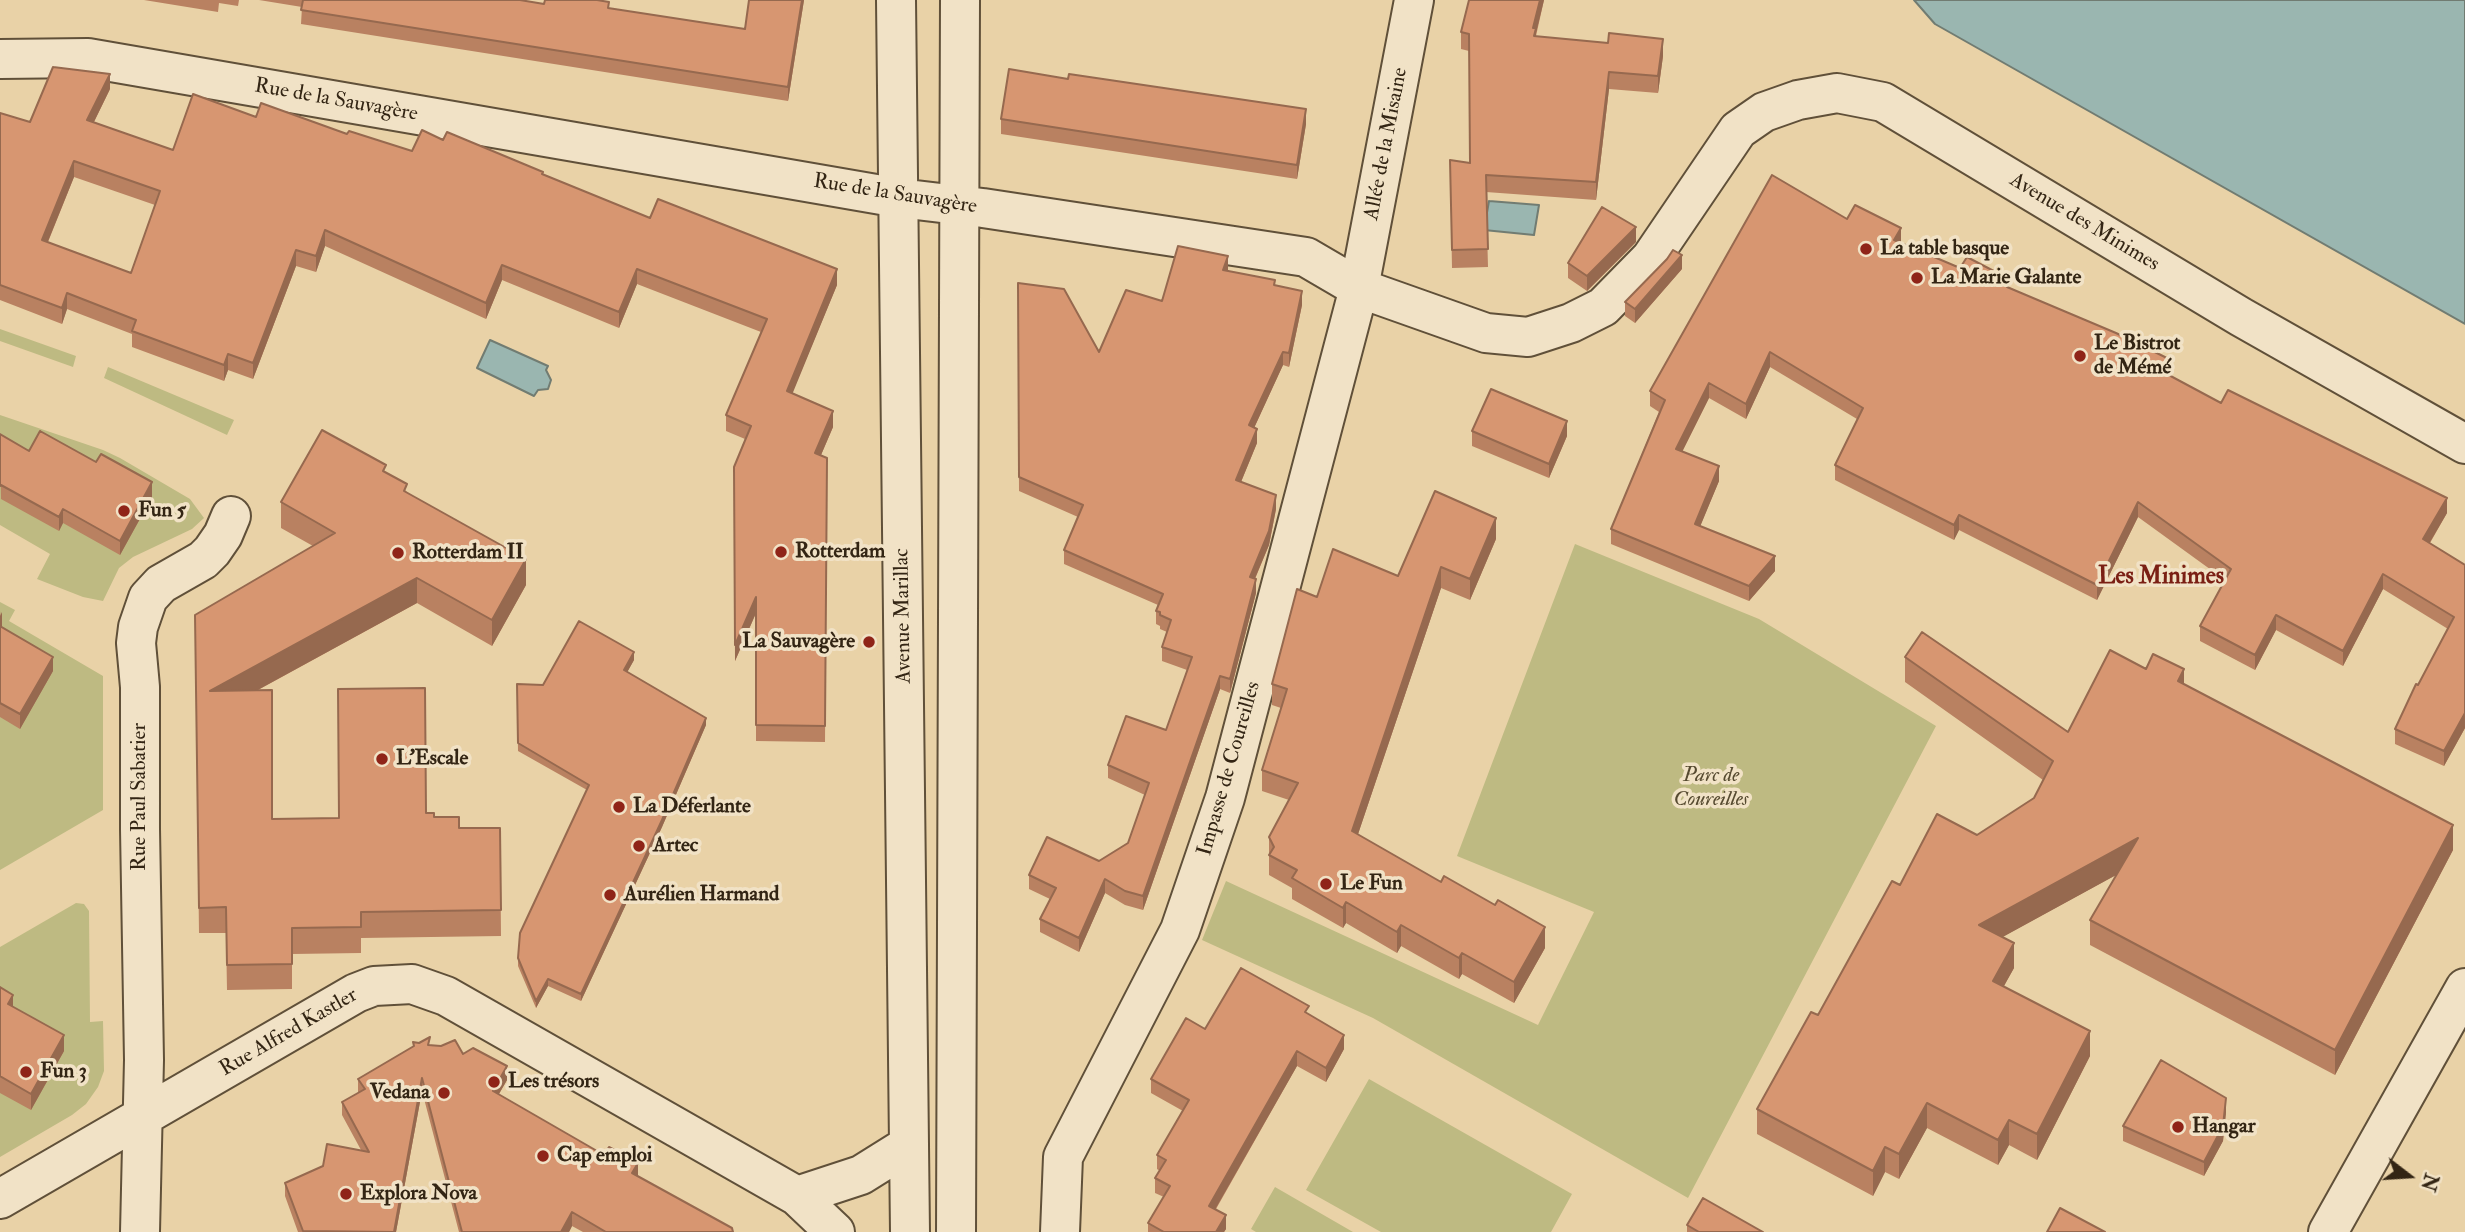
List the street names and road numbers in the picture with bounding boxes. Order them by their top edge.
street label: Allée de la Misaine [1360,66,1414,222]
street label: Rue de la Sauvagère [252,74,420,128]
street label: Avenue des Minimes [2004,168,2164,278]
street label: Rue de la Sauvagère [811,170,979,220]
street label: Avenue Marillac [890,548,918,684]
street label: Impasse de Coureilles [1193,679,1267,859]
street label: Rue Paul Sabatier [127,723,153,871]
street label: Rue Alfred Kastler [216,983,362,1083]

